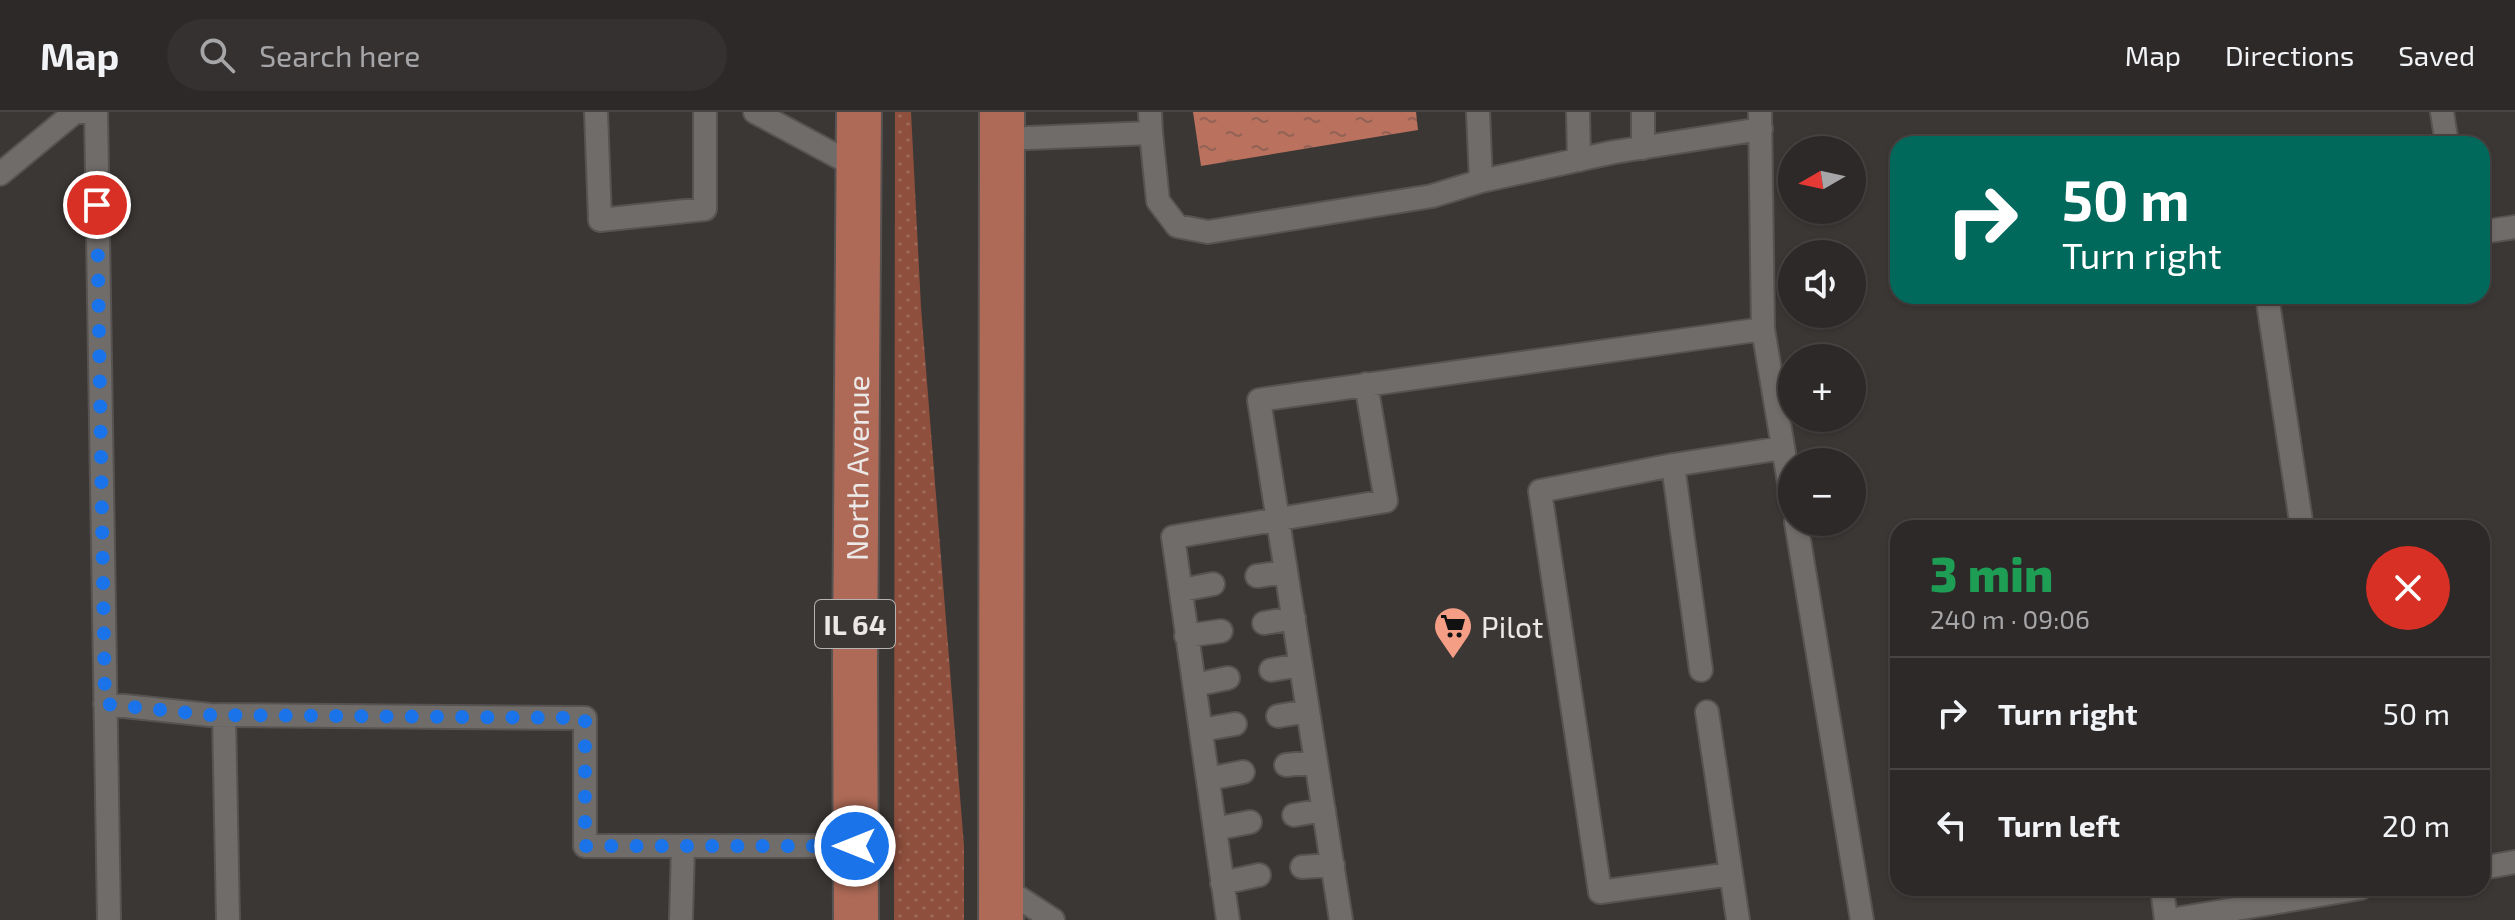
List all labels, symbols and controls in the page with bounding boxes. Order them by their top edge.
search box [167,19,727,91]
text: Map [40,32,119,78]
icon: search [195,33,239,77]
text: Search here [259,37,420,73]
text: Map [2125,38,2181,72]
text: Directions [2225,38,2354,72]
text: Saved [2398,38,2475,72]
north arrow [1778,136,1866,224]
map controls [1778,136,1866,536]
text: 50 m [2062,165,2190,232]
icon: right [1930,168,2034,272]
pin [63,171,131,239]
icon: arrive [75,183,119,227]
text: Turn right [2062,233,2222,276]
button: sound [1778,240,1866,328]
button: + [1778,344,1866,432]
street label: North Avenue [838,375,875,561]
button: − [1778,448,1866,536]
text: 3 min [1930,544,2053,602]
button: close [2366,546,2450,630]
road number: IL 64 [815,600,895,648]
text: 240 m · 09:06 [1930,603,2090,634]
supermarket icon: Pilot [1432,605,1474,660]
place label: Pilot [1481,608,1544,644]
icon: right [1930,691,1974,735]
text: Turn right [1998,695,2138,731]
text: 50 m [2383,695,2450,731]
icon: left [1930,803,1974,847]
position arrow [813,804,897,888]
text: Turn left [1998,807,2120,843]
text: 20 m [2382,807,2450,843]

